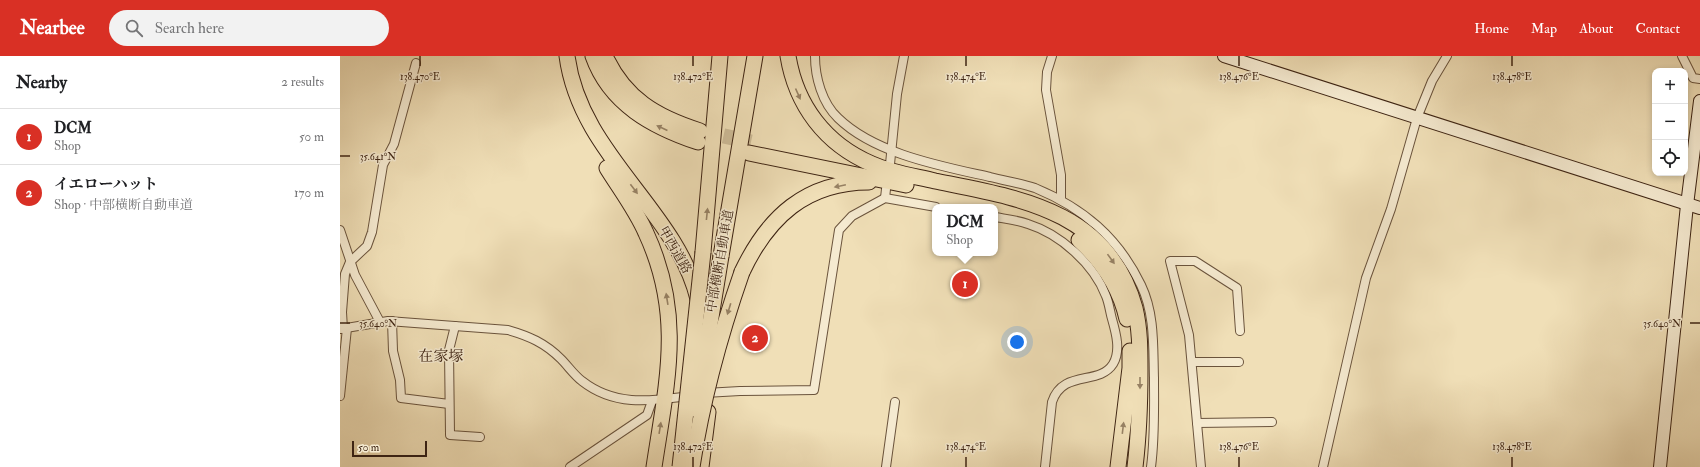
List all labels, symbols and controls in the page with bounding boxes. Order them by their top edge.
search box [109,10,389,46]
text: Nearbee [20,16,85,40]
icon: search [123,17,145,39]
text: Search here [155,19,224,38]
text: Home [1474,20,1509,37]
text: Map [1531,20,1557,37]
text: About [1579,20,1613,37]
text: Contact [1635,20,1680,37]
map controls [1652,68,1688,176]
button: + [1652,68,1688,104]
text: 138.470°E [400,71,440,83]
text: 138.472°E [673,71,713,83]
text: 138.474°E [946,71,986,83]
text: 138.476°E [1219,71,1259,83]
text: 138.478°E [1492,71,1532,83]
text: Nearby [16,72,67,93]
text: 2 results [281,74,324,90]
one-way arrow [795,88,801,99]
button: − [1652,104,1688,140]
text: DCM [54,119,92,138]
one-way arrow [656,125,667,131]
text: 1 [27,129,31,145]
text: 50 m [299,129,324,145]
text: Shop [54,138,81,154]
button: locate [1652,140,1688,176]
text: 35.641°N [360,151,396,163]
text: イエローハット [54,175,158,194]
one-way arrow [833,183,846,189]
one-way arrow [630,184,639,195]
text: 2 [26,185,32,201]
text: 170 m [294,185,324,201]
text: Shop · 中部横断自動車道 [54,197,193,213]
popup [932,204,998,256]
one-way arrow [704,207,711,220]
street label: 中部横断自動車道 [703,208,737,314]
text: DCM [946,213,984,232]
street label: 甲西道路 [655,223,695,277]
text: Shop [946,232,973,248]
one-way arrow [1107,254,1115,264]
pin: 1 [952,269,978,299]
one-way arrow [664,293,670,305]
one-way arrow [726,303,732,315]
text: 35.640°N [359,318,397,330]
text: 35.640°N [1643,318,1681,330]
pin: 2 [742,323,768,353]
your location [1007,332,1027,352]
district label: 在家塚 [418,347,464,366]
one-way arrow [1137,377,1143,390]
one-way arrow [657,422,663,435]
one-way arrow [1120,422,1126,434]
scale bar [352,439,427,458]
text: 50 m [358,441,379,454]
text: 138.472°E [673,441,713,453]
text: 138.474°E [946,441,986,453]
text: 138.476°E [1219,441,1259,453]
text: 138.478°E [1492,441,1532,453]

